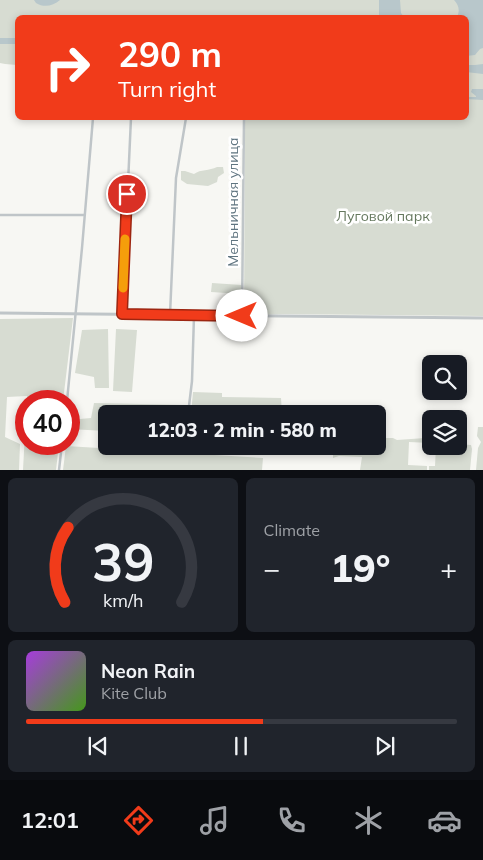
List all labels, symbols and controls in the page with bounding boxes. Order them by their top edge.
text: 290 m [118,32,222,76]
icon: right [35,35,100,100]
text: Turn right [118,75,216,103]
street label: Мельничная улица [224,137,242,267]
pin [106,173,148,215]
icon: arrive [113,180,141,208]
park label: Луговой парк [336,207,430,225]
position arrow [215,289,267,341]
map controls [422,355,467,455]
button: search [422,355,467,400]
speed limit sign: 40 [15,390,80,455]
button: layers [422,410,467,455]
text: 12:03 · 2 min · 580 m [147,418,337,442]
text: Climate [264,520,320,540]
text: 39 [92,529,154,594]
text: 19° [330,544,390,592]
text: − [264,551,280,586]
text: + [440,551,457,586]
text: km/h [103,589,143,611]
text: Neon Rain [101,659,195,683]
text: Kite Club [101,683,167,703]
icon: previous [84,732,112,760]
icon: pause [227,732,255,760]
icon: next [371,732,399,760]
icon: directions [121,803,156,838]
icon: music [197,803,232,838]
icon: phone [274,803,309,838]
icon: climate [351,803,386,838]
icon: car [427,803,462,838]
text: 12:01 [21,806,79,834]

